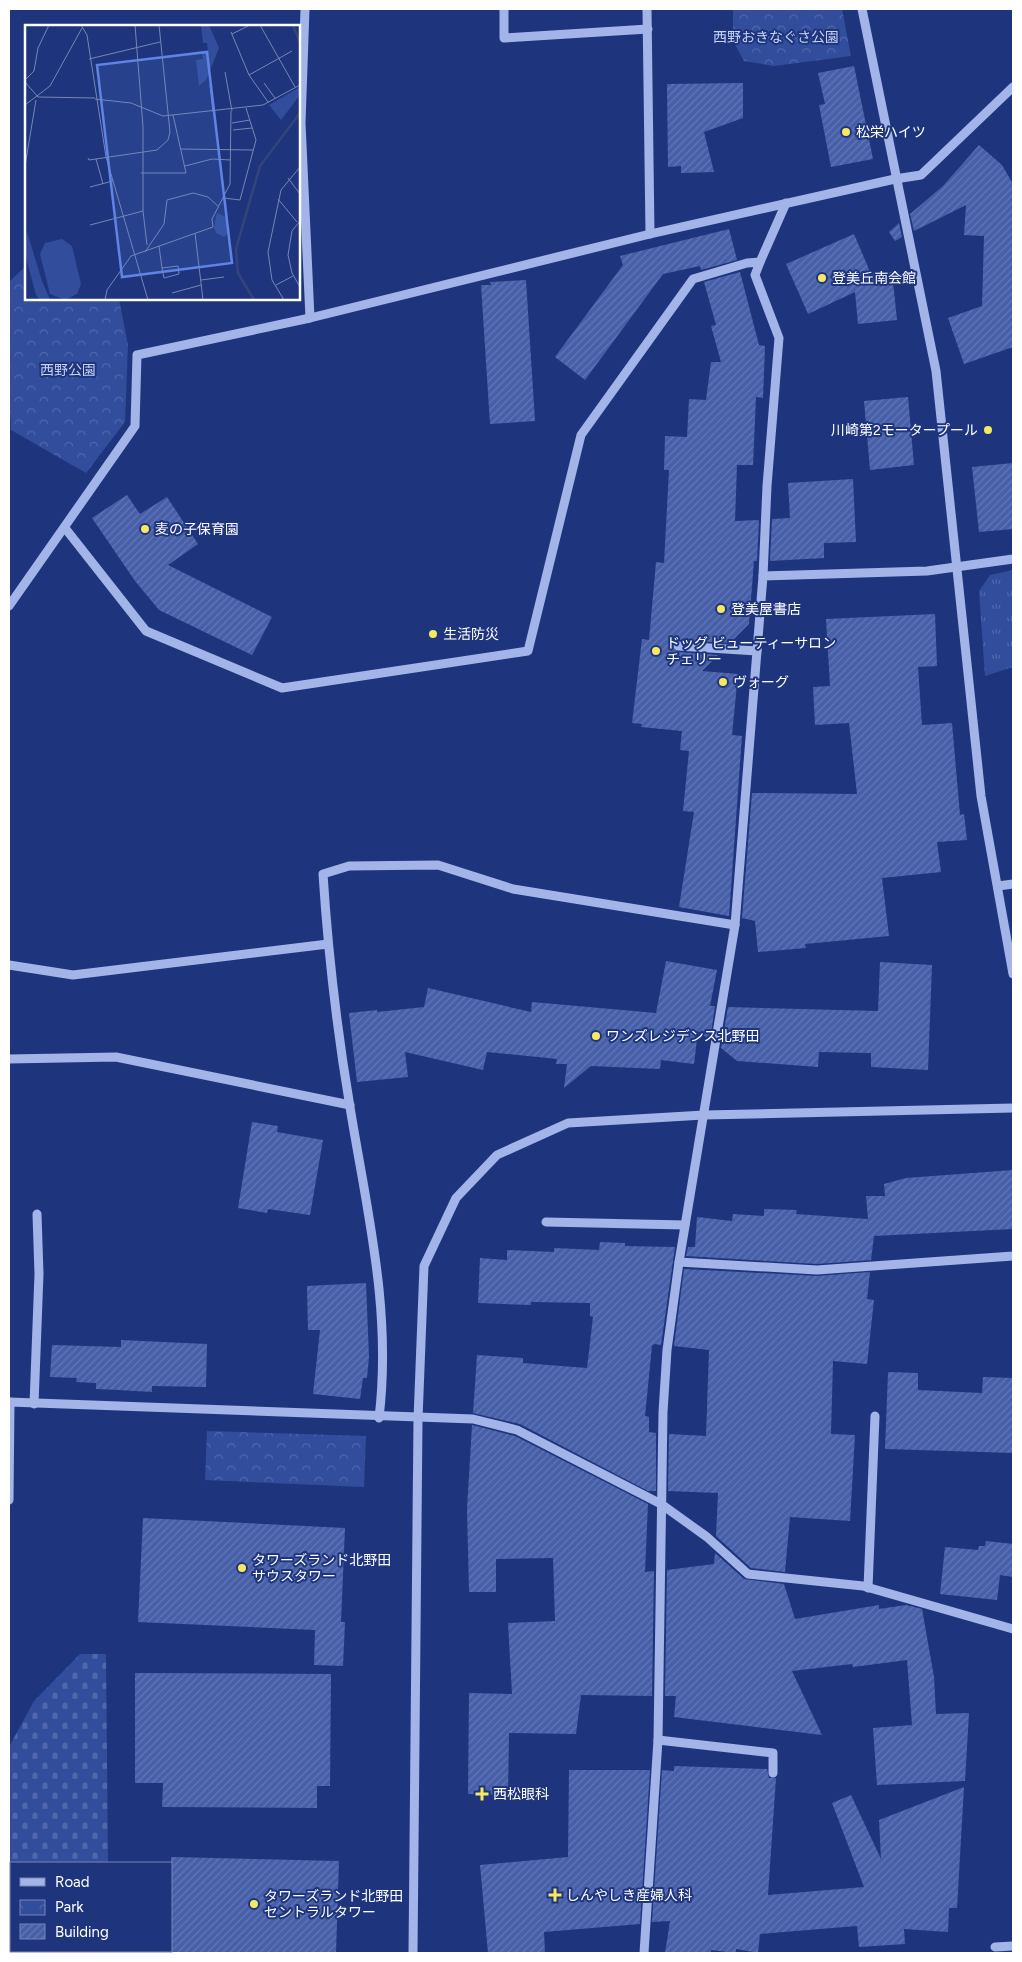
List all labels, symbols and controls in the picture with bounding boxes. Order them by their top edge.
inset map [25,25,300,300]
park label: 西野おきなぐさ公園 [713,29,839,46]
place label: 松栄ハイツ [856,124,926,141]
marker: 松栄ハイツ [840,126,852,138]
place label: 登美丘南会館 [832,270,916,287]
marker: 登美丘南会館 [816,272,828,284]
park label: 西野公園 [40,362,96,379]
place label: 川崎第2モータープール [831,422,978,439]
marker: 川崎第2モータープール [982,424,994,436]
place label: 麦の子保育園 [155,521,239,538]
marker: 麦の子保育園 [139,523,151,535]
place label: 登美屋書店 [731,601,801,618]
marker: 登美屋書店 [715,603,727,615]
place label: 生活防災 [443,626,499,643]
marker: 生活防災 [427,628,439,640]
place label: ドッグ ビューティーサロン チェリー [666,635,836,668]
marker: ドッグ ビューティーサロン チェリー [650,645,662,657]
place label: ヴォーグ [733,674,789,691]
marker: ヴォーグ [717,676,729,688]
place label: ワンズレジデンス北野田 [606,1028,759,1045]
marker: ワンズレジデンス北野田 [590,1030,602,1042]
place label: タワーズランド北野田 サウスタワー [252,1552,391,1585]
marker: タワーズランド北野田 サウスタワー [236,1562,248,1574]
place label: 西松眼科 [493,1786,549,1803]
marker: 西松眼科 [475,1787,489,1801]
legend [10,1862,172,1952]
text: Road [55,1873,90,1891]
place label: しんやしき産婦人科 [566,1887,692,1904]
place label: タワーズランド北野田 セントラルタワー [264,1888,403,1921]
marker: しんやしき産婦人科 [548,1888,562,1902]
text: Park [55,1898,84,1916]
marker: タワーズランド北野田 セントラルタワー [248,1898,260,1910]
text: Building [55,1923,109,1941]

